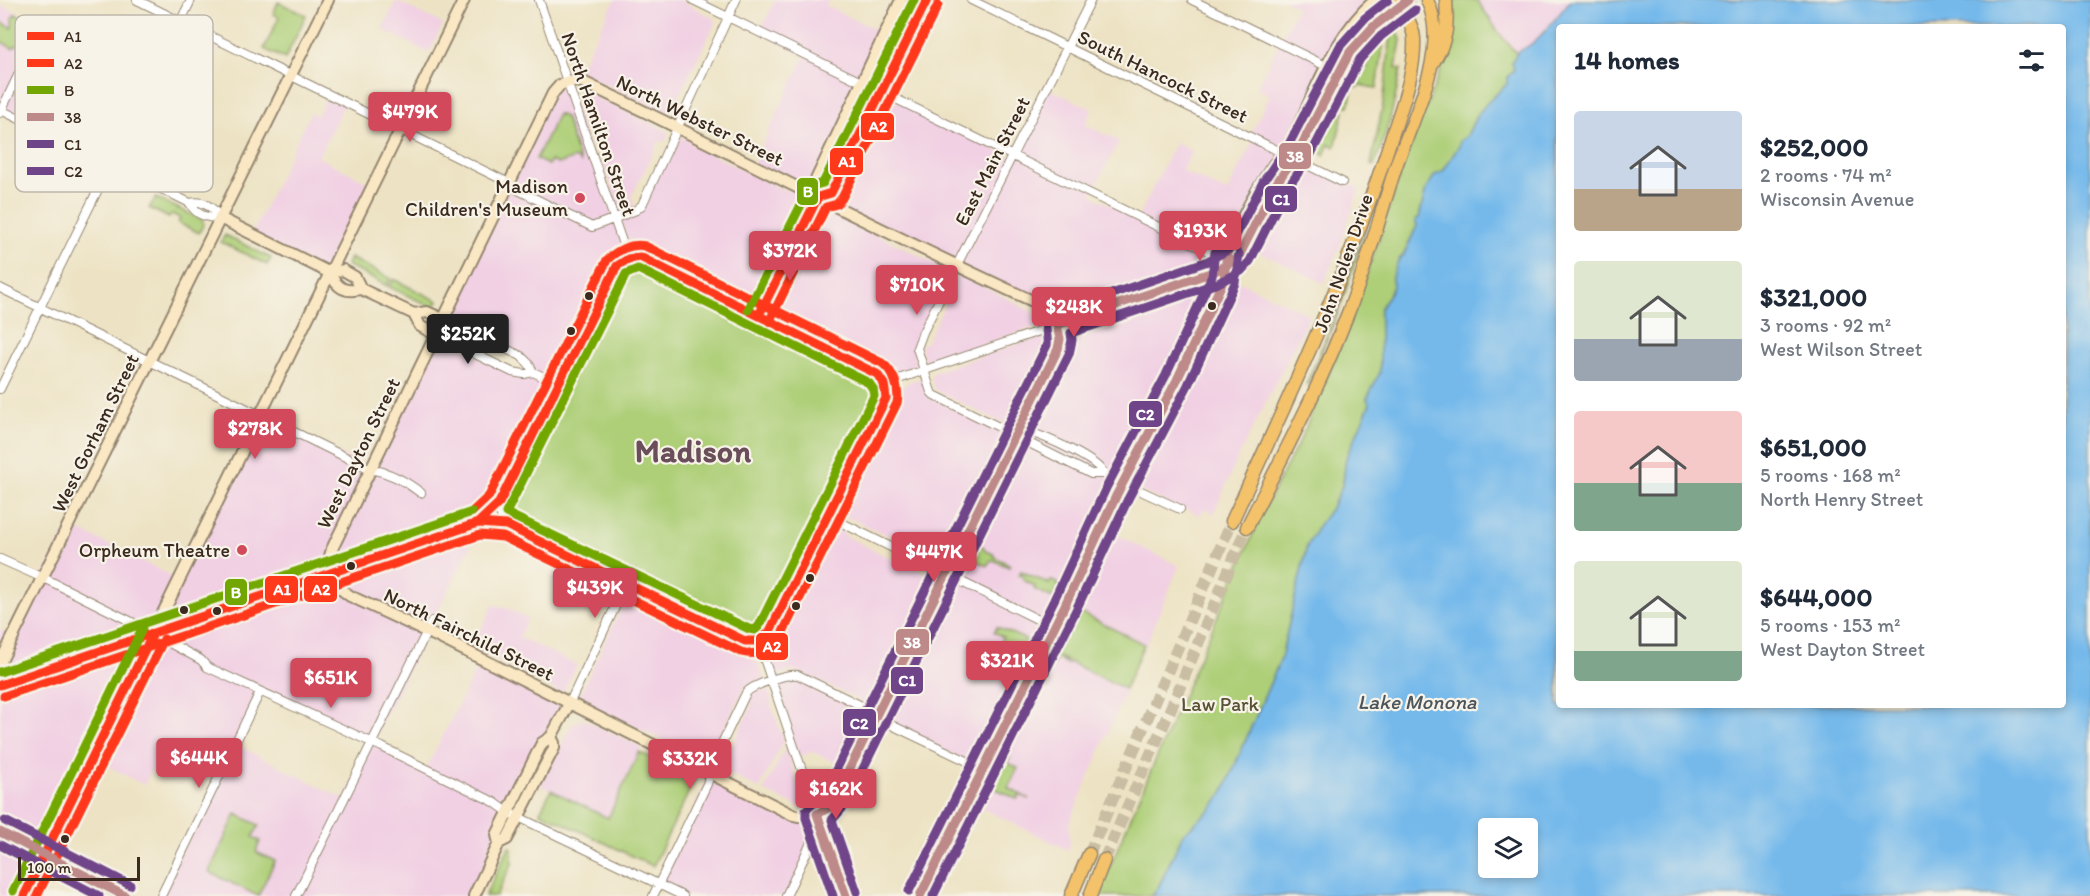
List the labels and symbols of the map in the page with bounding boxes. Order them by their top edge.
legend [15,15,213,192]
street label: South Hancock Street [1074,24,1252,128]
text: A1 [64,27,82,46]
street label: North Hamilton Street [556,29,642,219]
text: A2 [64,54,83,73]
street label: North Webster Street [612,69,788,171]
text: B [64,81,74,100]
pin: $479K [368,92,452,143]
street label: East Main Street [949,92,1035,230]
text: 38 [64,108,82,127]
line badge: A2 [860,112,895,141]
text: A2 [868,117,888,136]
text: C1 [64,135,82,154]
line badge: 38 [1278,142,1312,170]
line badge: A1 [829,147,864,176]
text: 38 [1286,147,1304,166]
text: A1 [837,152,856,171]
text: C2 [64,162,83,181]
place label: Madison Children's Museum [405,174,568,221]
line badge: B [796,177,819,206]
text: B [803,182,814,201]
line badge: C1 [1264,185,1298,213]
text: C1 [1272,190,1290,209]
marker: Madison Children's Museum [573,191,587,205]
street label: John Nolen Drive [1308,191,1378,335]
pin: $193K [1158,211,1242,262]
pin: $372K [748,231,832,282]
pin: $710K [875,265,959,316]
pin: $248K [1032,287,1116,338]
unlabelled marker [583,290,595,302]
unlabelled marker [1206,300,1218,312]
pin: $252K [426,314,510,365]
unlabelled marker [565,325,577,337]
street label: West Gorham Street [46,349,144,516]
street label: West Dayton Street [311,373,405,532]
line badge: C2 [1128,400,1163,428]
text: C2 [1136,405,1155,424]
pin: $278K [213,409,297,460]
district label: Madison [635,432,752,470]
pin: $447K [892,532,976,583]
place label: Orpheum Theatre [79,538,230,562]
marker: Orpheum Theatre [235,543,249,557]
unlabelled marker [345,560,357,572]
pin: $439K [553,568,637,619]
unlabelled marker [804,572,816,584]
line badge: A1 [264,575,299,604]
line badge: A2 [303,575,338,603]
line badge: B [224,578,248,606]
text: A1 [272,580,291,599]
text: A2 [311,580,331,599]
street label: North Fairchild Street [380,582,559,686]
text: B [231,583,242,602]
unlabelled marker [790,600,802,612]
unlabelled marker [178,604,190,616]
unlabelled marker [211,605,223,617]
line badge: 38 [895,628,930,656]
line badge: A2 [755,632,789,661]
text: 38 [903,633,921,652]
text: A2 [762,637,782,656]
pin: $321K [965,641,1049,692]
pin: $651K [289,658,373,709]
line badge: C1 [890,666,924,695]
text: C1 [898,671,916,690]
water label: Lake Monona [1358,689,1477,714]
park label: Law Park [1181,692,1260,716]
line badge: C2 [842,708,877,737]
text: C2 [850,714,869,733]
pin: $644K [157,738,241,789]
pin: $332K [648,739,732,790]
pin: $162K [794,769,878,820]
unlabelled marker [59,833,71,845]
scale bar [18,854,140,882]

